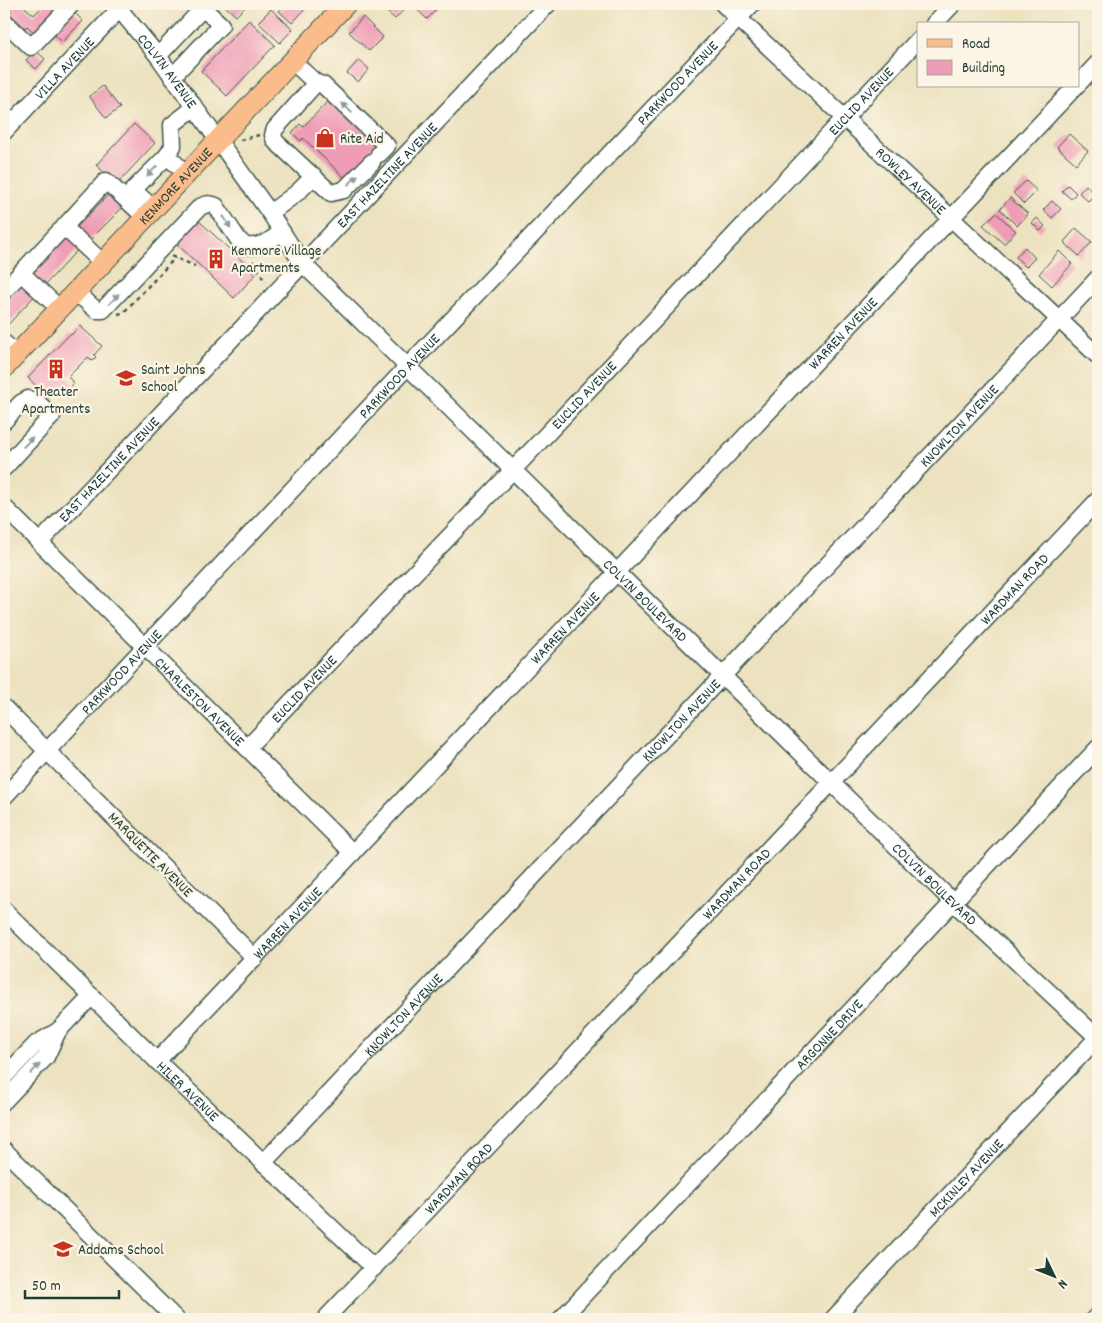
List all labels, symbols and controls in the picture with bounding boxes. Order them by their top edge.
legend [917,22,1080,88]
street label: COLVIN AVENUE [131,30,201,114]
street label: VILLA AVENUE [30,33,101,106]
text: Road [962,34,990,56]
street label: PARKWOOD AVENUE [633,37,725,132]
text: Building [962,58,1005,80]
street label: EUCLID AVENUE [824,63,900,141]
one-way arrow [341,102,353,114]
street label: EAST HAZELTINE AVENUE [333,118,444,234]
shop icon: Rite Aid [314,127,336,149]
place label: Rite Aid [340,129,384,151]
street label: KENMORE AVENUE [134,143,219,231]
street label: ROWLEY AVENUE [869,143,950,221]
one-way arrow [146,165,158,177]
one-way arrow [347,174,359,186]
one-way arrow [222,215,231,228]
place label: Kenmore Village Apartments [231,241,322,280]
building icon: Kenmore Village Apartments [205,248,227,270]
street label: WARREN AVENUE [804,293,884,376]
one-way arrow [108,294,120,306]
street label: PARKWOOD AVENUE [355,329,446,425]
street label: EUCLID AVENUE [547,357,623,435]
building icon: Theater Apartments [45,358,67,380]
place label: Saint Johns School [141,360,206,399]
school or university icon: Saint Johns School [115,367,137,389]
street label: KNOWLTON AVENUE [916,380,1005,473]
place label: Theater Apartments [22,382,90,421]
street label: EAST HAZELTINE AVENUE [55,413,166,529]
one-way arrow [22,437,34,449]
street label: WARDMAN ROAD [976,549,1055,631]
street label: COLVIN BOULEVARD [597,555,692,649]
street label: WARREN AVENUE [526,588,606,670]
street label: PARKWOOD AVENUE [77,625,168,721]
street label: EUCLID AVENUE [267,651,343,729]
street label: CHARLESTON AVENUE [148,653,249,753]
street label: KNOWLTON AVENUE [638,675,727,768]
street label: MARQUETTE AVENUE [102,808,197,903]
street label: COLVIN BOULEVARD [886,838,981,932]
street label: WARDMAN ROAD [698,844,777,926]
street label: WARREN AVENUE [249,882,329,965]
street label: KNOWLTON AVENUE [360,969,449,1062]
street label: ARGONNE DRIVE [791,995,869,1076]
street label: HILER AVENUE [150,1057,223,1128]
one-way arrow [29,1063,41,1075]
street label: MCKINLEY AVENUE [925,1135,1010,1223]
street label: WARDMAN ROAD [420,1138,499,1220]
school or university icon: Addams School [52,1238,74,1260]
place label: Addams School [78,1240,164,1262]
north arrow [1030,1250,1080,1300]
scale bar [25,1268,119,1300]
text: N [1052,1274,1072,1293]
text: 50 m [32,1276,61,1298]

